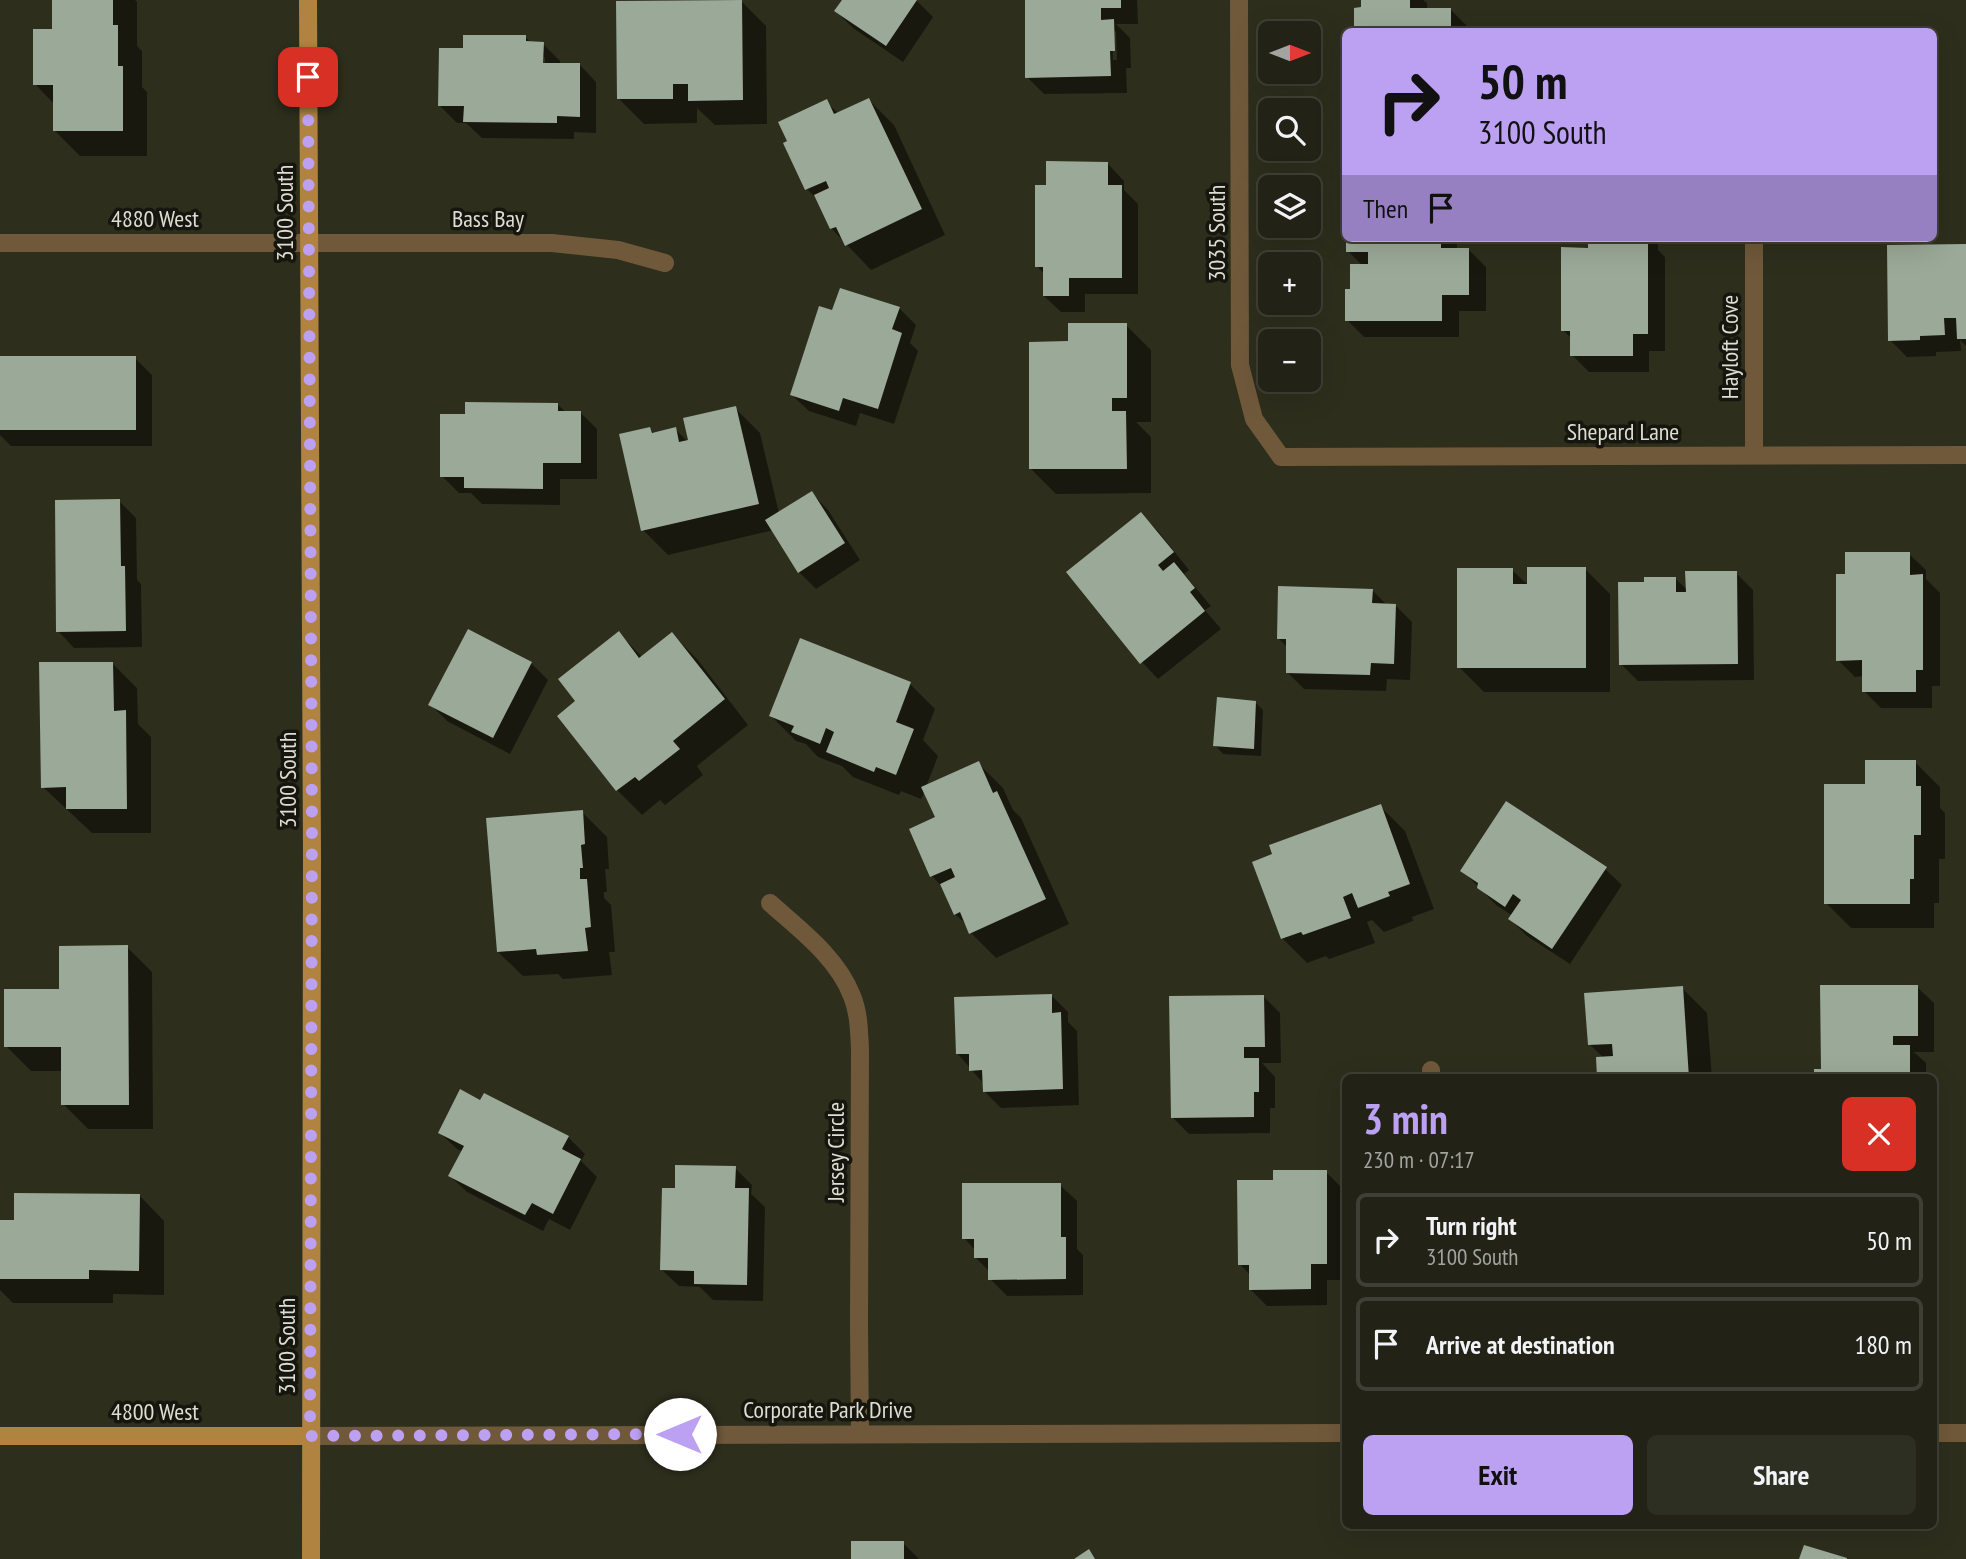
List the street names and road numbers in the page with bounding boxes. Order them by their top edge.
street label: 3100 South [269,165,300,261]
street label: 3035 South [1201,185,1232,281]
street label: 4880 West [111,203,199,234]
street label: Bass Bay [452,203,524,234]
street label: Hayloft Cove [1714,295,1745,399]
street label: Shepard Lane [1567,416,1679,447]
street label: 3100 South [272,732,303,828]
street label: Jersey Circle [820,1102,851,1203]
street label: 3100 South [271,1298,302,1394]
street label: Corporate Park Drive [743,1394,913,1425]
street label: 4800 West [111,1396,199,1427]

